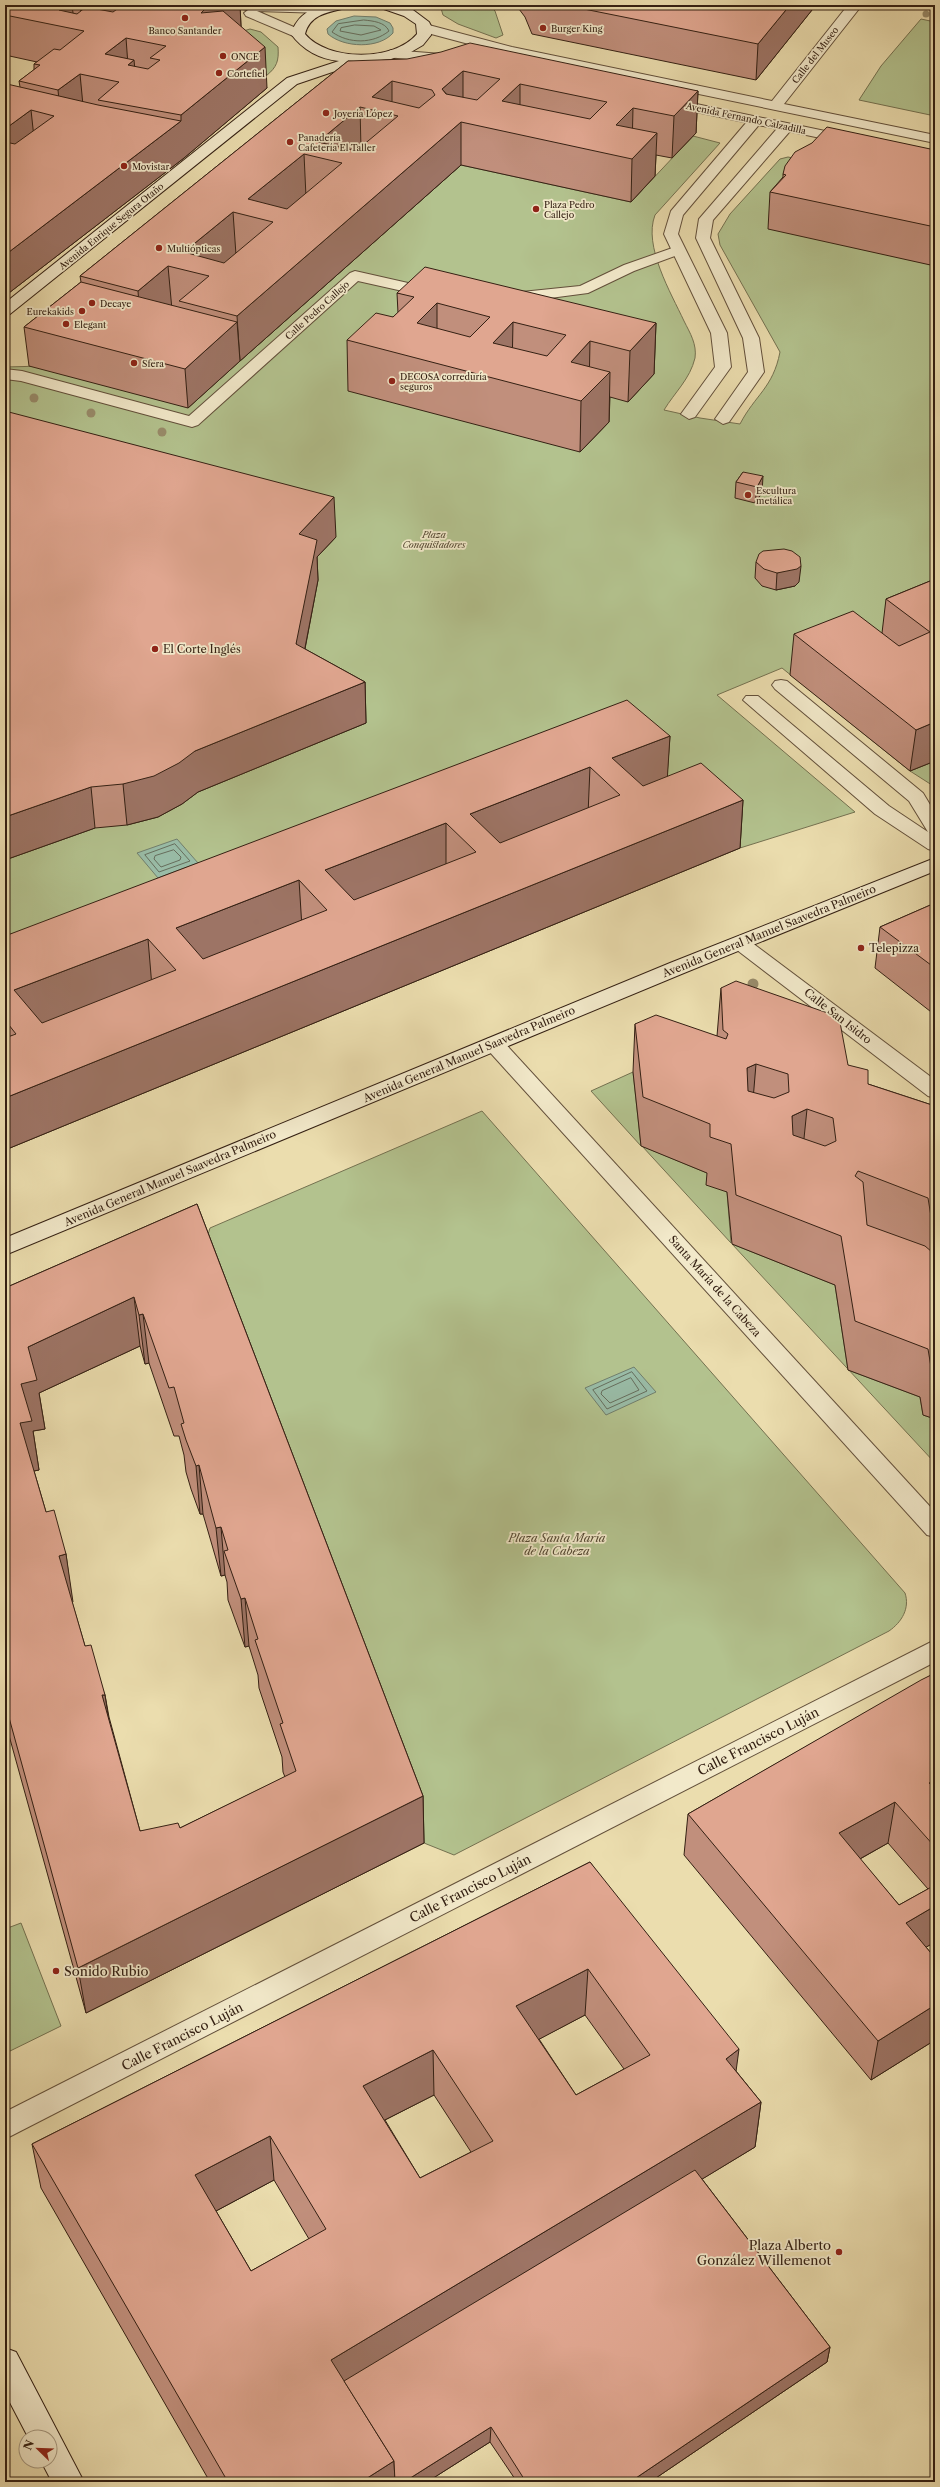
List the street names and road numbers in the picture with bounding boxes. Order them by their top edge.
street label: Calle del Museo [789,24,841,86]
street label: Avenida Fernando Calzadilla [684,100,807,136]
street label: Avenida Enrique Segura Otaño [56,180,166,272]
street label: Calle Pedro Callejo [283,278,352,342]
street label: Avenida General Manuel Saavedra Palmeiro [659,882,878,981]
street label: Calle San Isidro [801,985,875,1047]
street label: Avenida General Manuel Saavedra Palmeiro [360,1003,577,1106]
street label: Avenida General Manuel Saavedra Palmeiro [61,1127,278,1230]
street label: Santa María de la Cabeza [666,1233,764,1340]
street label: Calle Francisco Luján [695,1703,821,1779]
street label: Calle Francisco Luján [407,1850,533,1926]
street label: Calle Francisco Luján [119,1998,245,2074]

